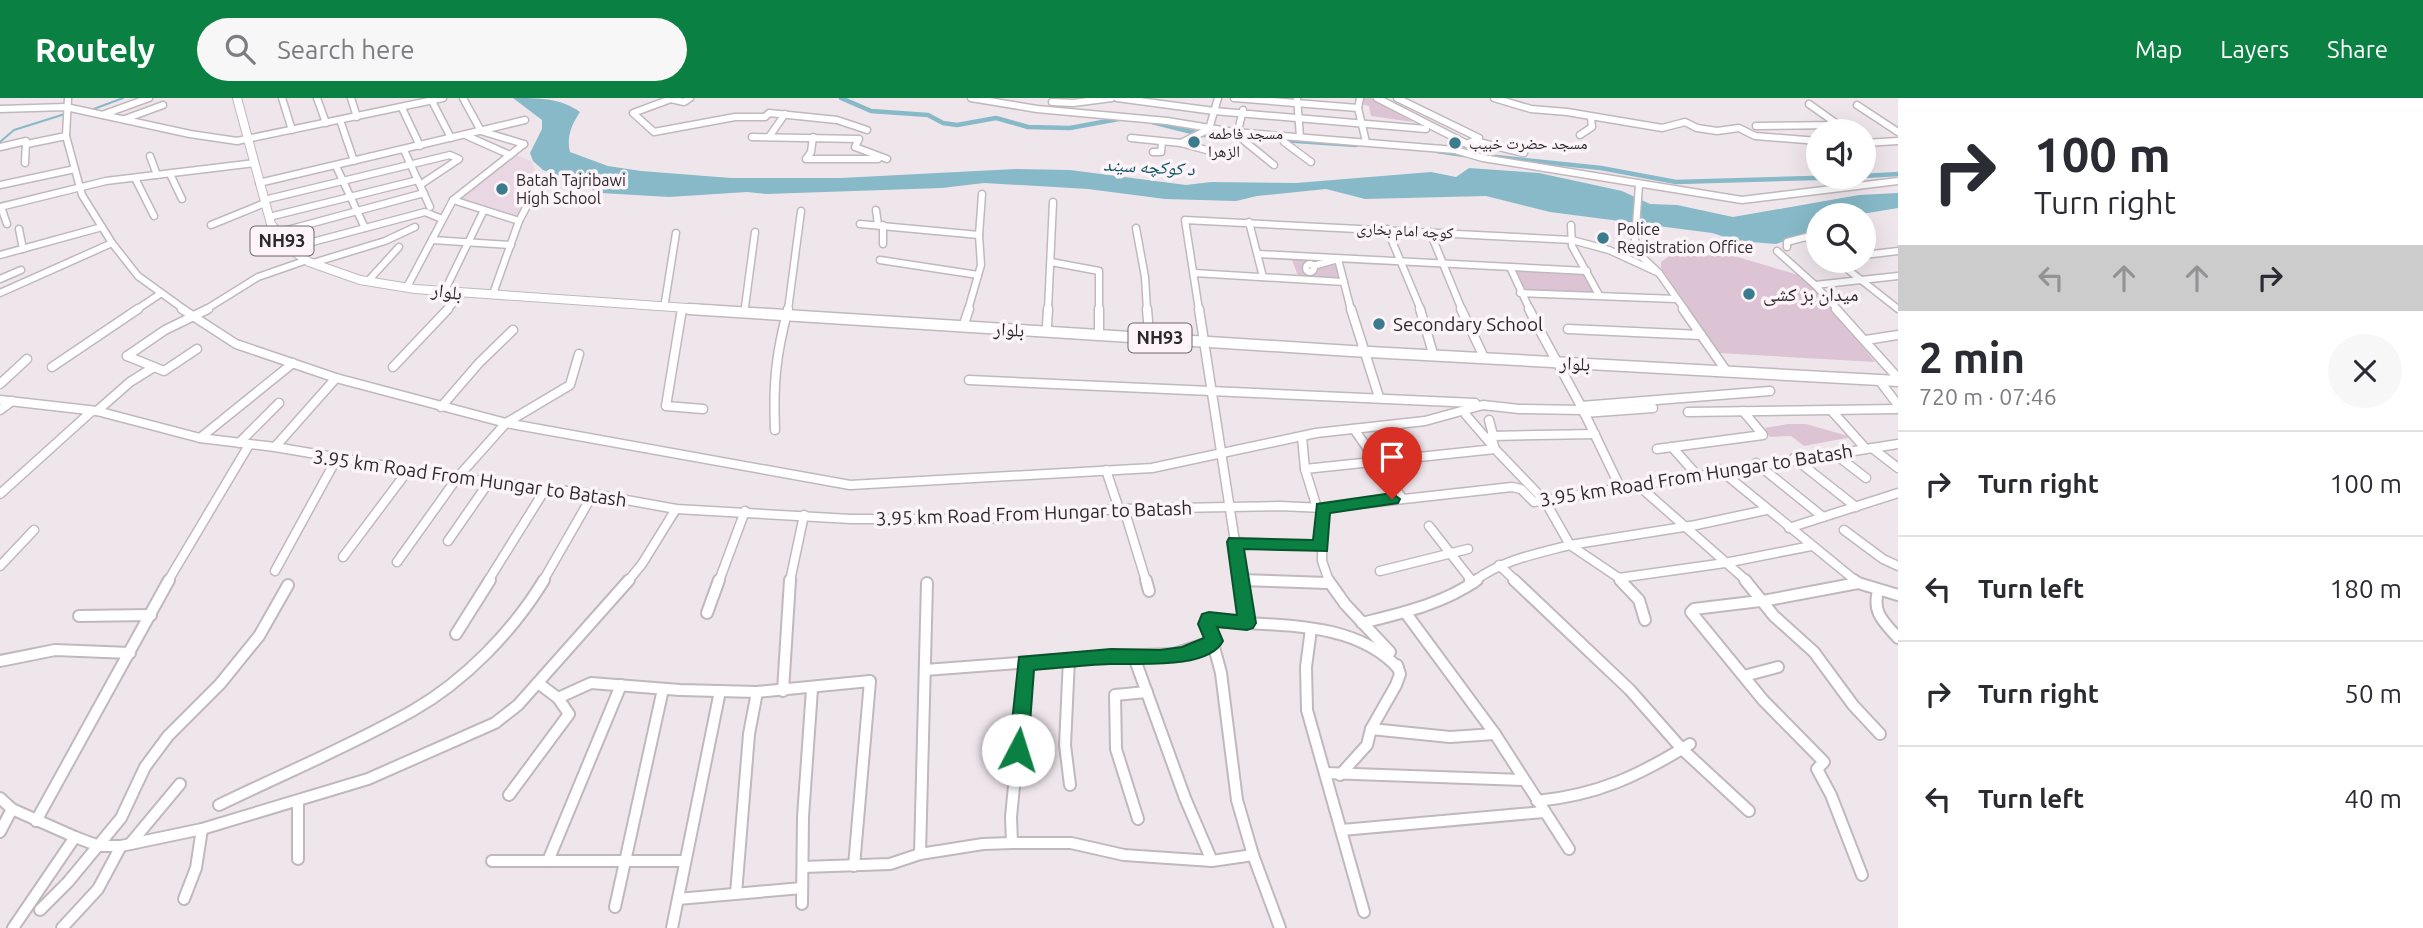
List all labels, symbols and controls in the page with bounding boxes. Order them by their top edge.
search box [197,18,687,81]
icon: search [221,30,259,68]
text: Routely [35,31,155,68]
text: Search here [277,35,415,64]
text: Map [2135,36,2182,63]
text: Layers [2220,36,2289,63]
text: Share [2327,36,2388,63]
map controls [1806,119,1876,273]
button: sound [1806,119,1876,189]
place label: مسجد فاطمه الزهرا [1208,124,1283,161]
icon: right [1919,126,2010,217]
text: 100 m [2034,126,2171,181]
marker: مسجد فاطمه الزهرا [1186,134,1202,150]
place label: مسجد حضرت خبیب [1469,134,1588,153]
marker: مسجد حضرت خبیب [1447,135,1463,151]
water label: د کوکچه سیند [1103,154,1196,180]
place label: Batah Tajribawi High School [516,171,626,207]
marker: Batah Tajribawi High School [494,181,510,197]
text: Turn right [2034,184,2176,220]
button: search [1806,203,1876,273]
street label: کوچه امام بخاری [1356,218,1454,244]
place label: Police Registration Office [1617,220,1753,256]
road number: NH93 [250,226,314,256]
marker: Police Registration Office [1595,230,1611,246]
icon: left [2032,259,2070,297]
icon: ahead [2105,259,2143,297]
icon: ahead [2178,259,2216,297]
icon: right [2251,259,2289,297]
street label: بلوار [429,278,464,305]
place label: میدان بز کشی [1763,283,1858,306]
marker: میدان بز کشی [1741,286,1757,302]
place label: Secondary School [1393,313,1543,335]
marker: Secondary School [1371,316,1387,332]
street label: بلوار [992,317,1025,342]
road number: NH93 [1128,324,1192,352]
text: 2 min [1919,334,2025,381]
button: close [2328,334,2402,408]
street label: بلوار [1558,351,1591,376]
text: 720 m · 07:46 [1919,384,2057,409]
pin [1362,427,1422,499]
icon: arrive [1373,438,1411,476]
street label: 3.95 km Road From Hungar to Batash [1538,439,1854,511]
street label: 3.95 km Road From Hungar to Batash [312,445,628,511]
icon: right [1919,465,1957,503]
text: Turn right [1978,469,2099,498]
text: 100 m [2330,469,2402,498]
street label: 3.95 km Road From Hungar to Batash [875,496,1193,530]
icon: left [1919,570,1957,608]
text: Turn left [1978,574,2084,603]
text: 180 m [2330,574,2402,603]
icon: right [1919,675,1957,713]
text: Turn right [1978,679,2099,708]
text: 50 m [2344,679,2402,708]
position arrow [981,713,1055,787]
icon: left [1919,780,1957,818]
text: Turn left [1978,784,2084,813]
text: 40 m [2344,784,2402,813]

